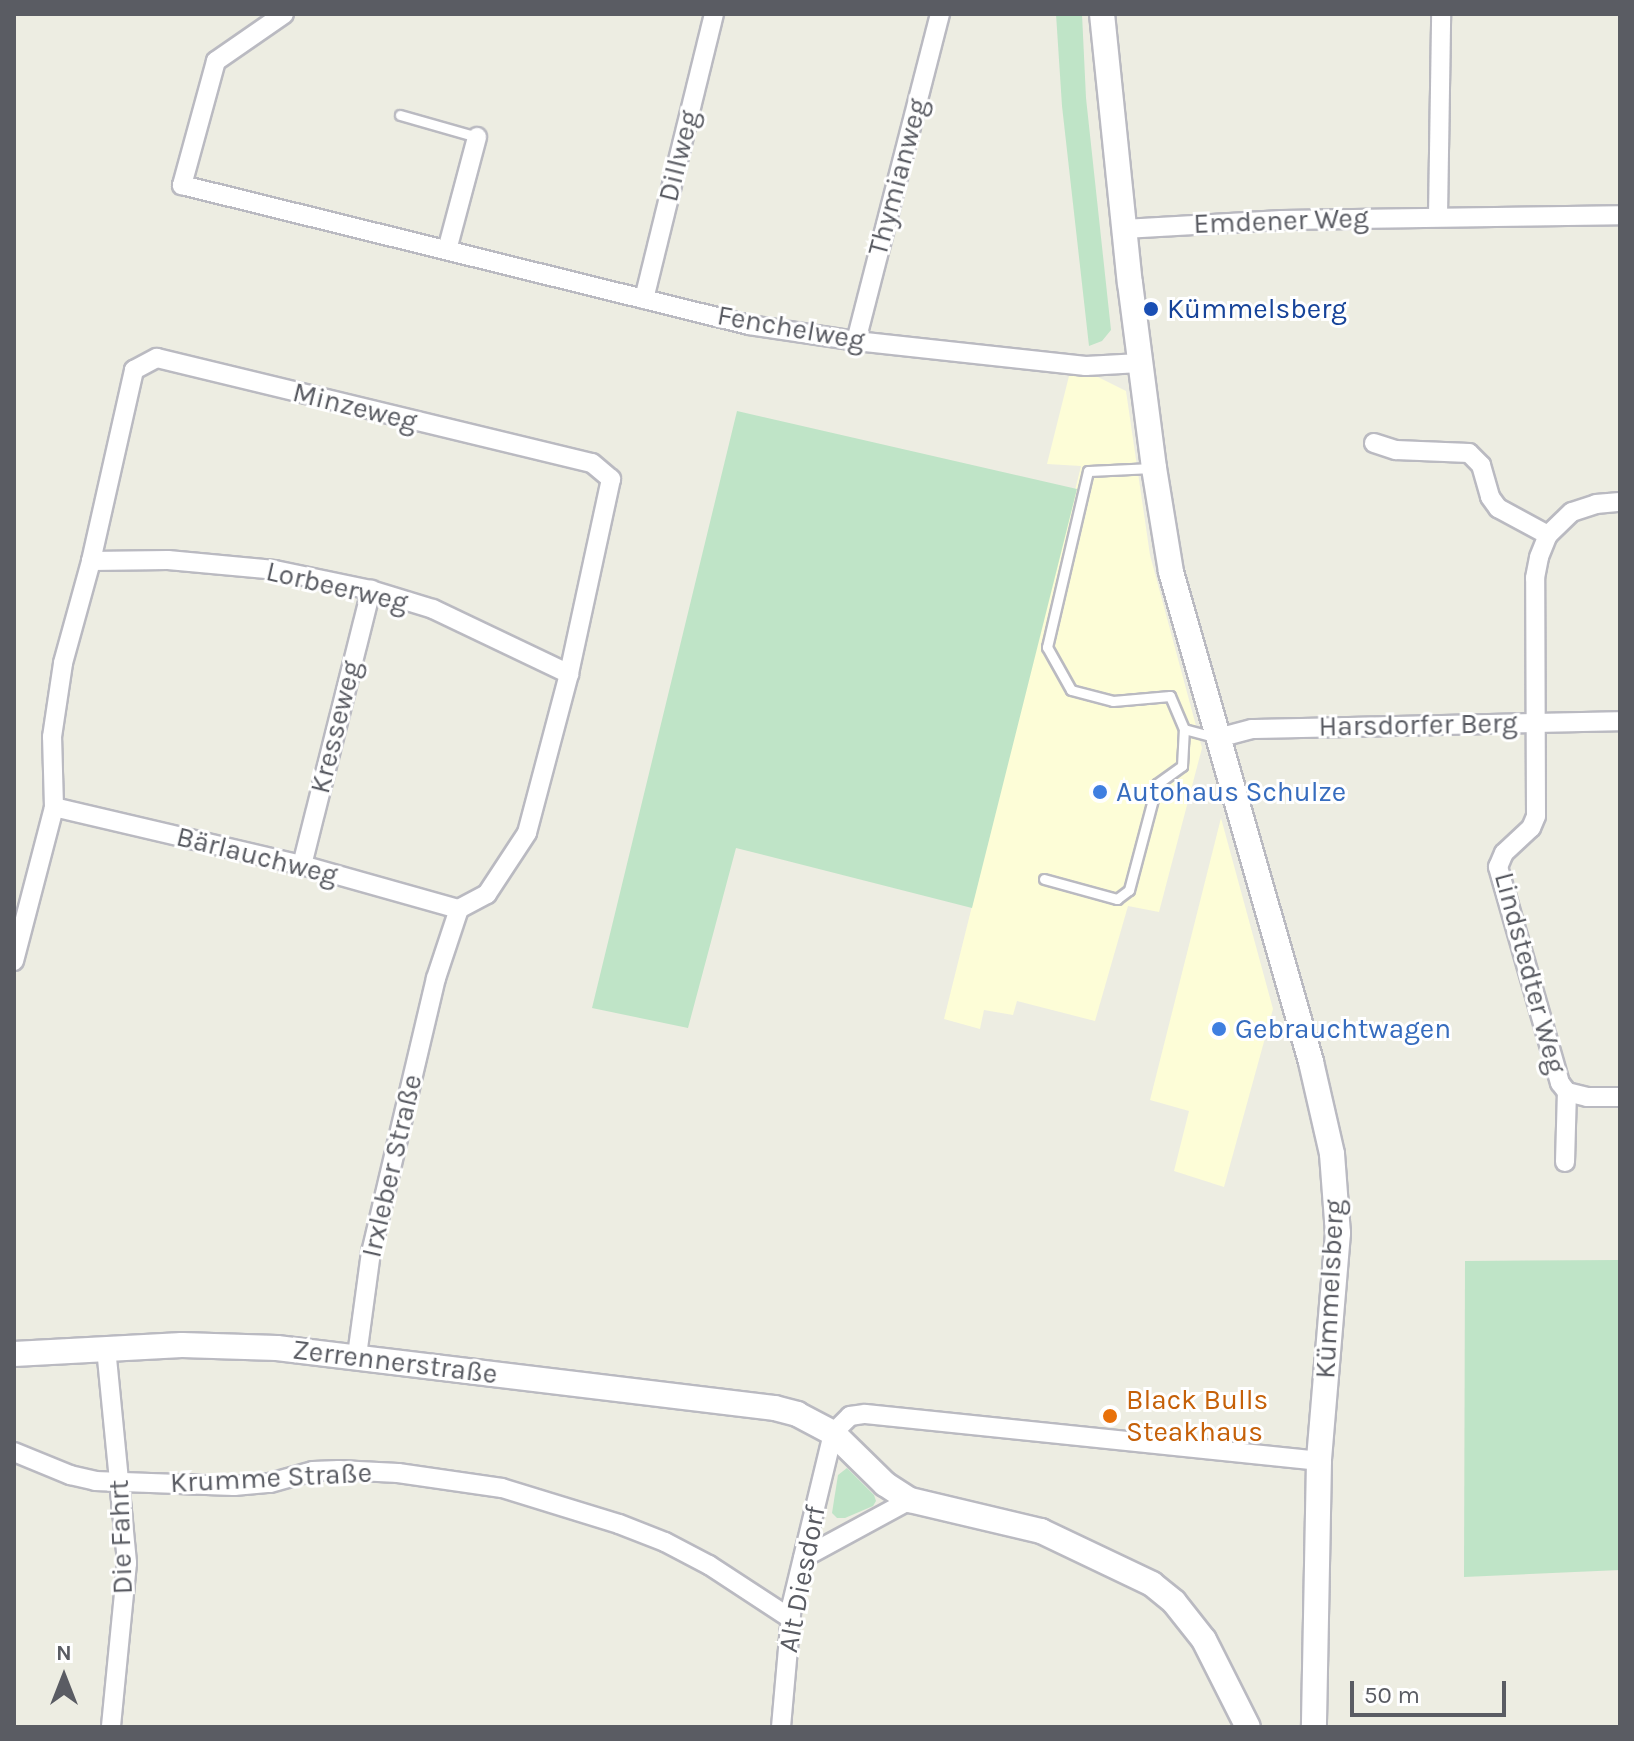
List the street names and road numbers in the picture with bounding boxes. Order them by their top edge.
street label: Thymianweg [861,95,935,259]
street label: Dillweg [651,107,707,205]
street label: Emdener Weg [1193,201,1369,241]
street label: Fenchelweg [715,299,867,357]
street label: Minzeweg [289,375,421,439]
street label: Lorbeerweg [263,554,411,620]
street label: Kresseweg [303,657,369,797]
street label: Harsdorfer Berg [1318,706,1518,744]
street label: Bärlauchweg [173,820,341,892]
street label: Lindstedter Weg [1487,869,1573,1077]
street label: Irxleber Straße [355,1071,429,1261]
street label: Kümmelsberg [1309,1198,1351,1380]
street label: Zerrennerstraße [291,1333,499,1391]
street label: Krumme Straße [169,1456,373,1500]
street label: Die Fahrt [102,1479,140,1595]
street label: Alt Diesdorf [771,1503,833,1655]

